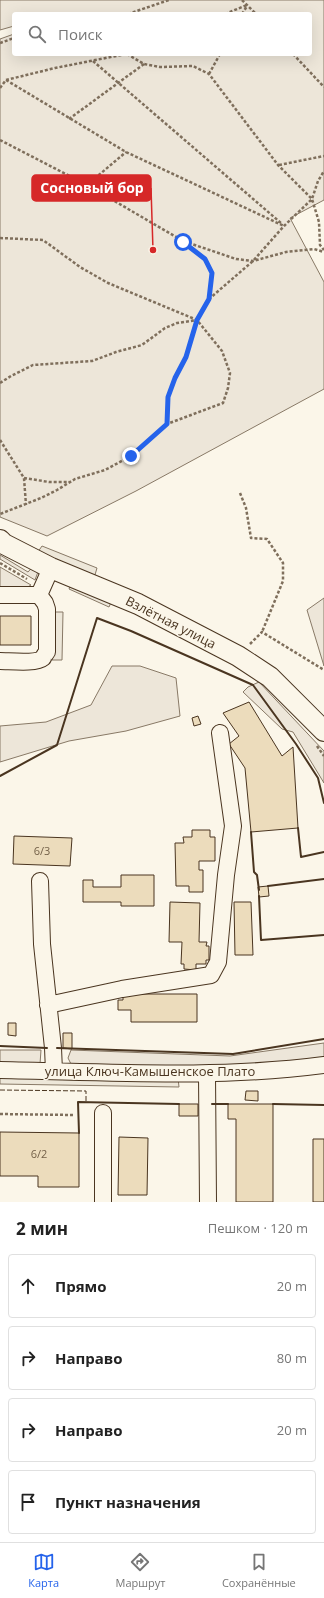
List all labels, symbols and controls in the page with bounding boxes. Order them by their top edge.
search box [12,12,312,56]
icon: search [26,23,48,45]
text: Поиск [58,24,102,44]
callout: Сосновый бор [32,175,151,201]
text: Сосновый бор [40,178,144,197]
route start [174,233,192,251]
route end [122,447,140,465]
street label: Взлётная улица [123,591,219,653]
house number: 6/3 [34,843,50,858]
street label: улица Ключ-Камышенское Плато [45,1062,255,1080]
house number: 6/2 [31,1146,47,1161]
text: 2 мин [16,1217,68,1240]
text: Пешком · 120 m [208,1219,308,1237]
icon: ahead [17,1275,39,1297]
text: Прямо [55,1276,107,1296]
text: 20 m [277,1277,307,1295]
icon: right [17,1347,39,1369]
text: Направо [55,1348,123,1368]
text: 80 m [277,1349,307,1367]
icon: right [17,1419,39,1441]
text: Направо [55,1420,123,1440]
text: 20 m [277,1421,307,1439]
icon: arrive [17,1491,39,1513]
text: Пункт назначения [55,1492,201,1512]
tab: Карта [28,1551,59,1590]
tab: Маршрут [116,1551,165,1590]
tab: Сохранённые [222,1551,296,1590]

